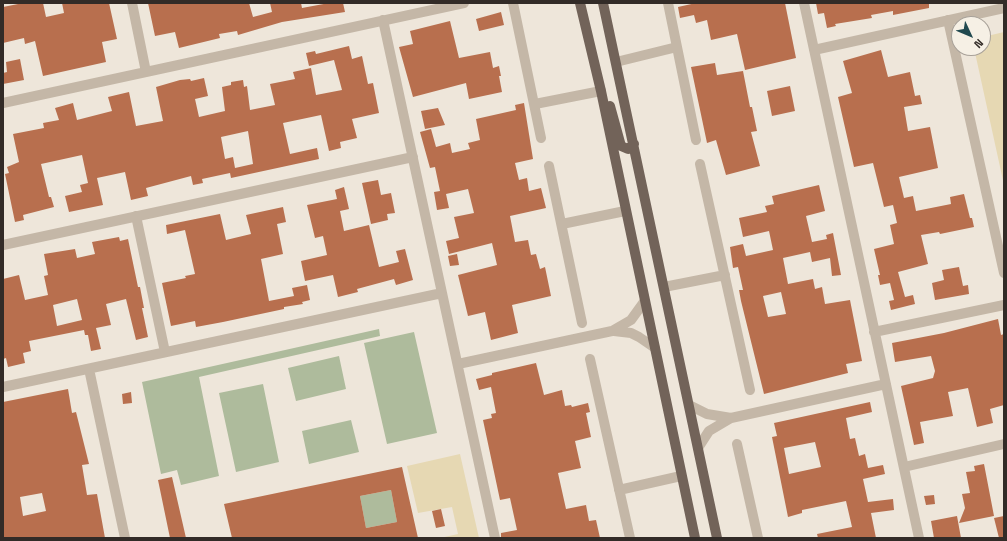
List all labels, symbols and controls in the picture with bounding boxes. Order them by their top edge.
north arrow [951,16,991,56]
text: N [971,36,987,51]

